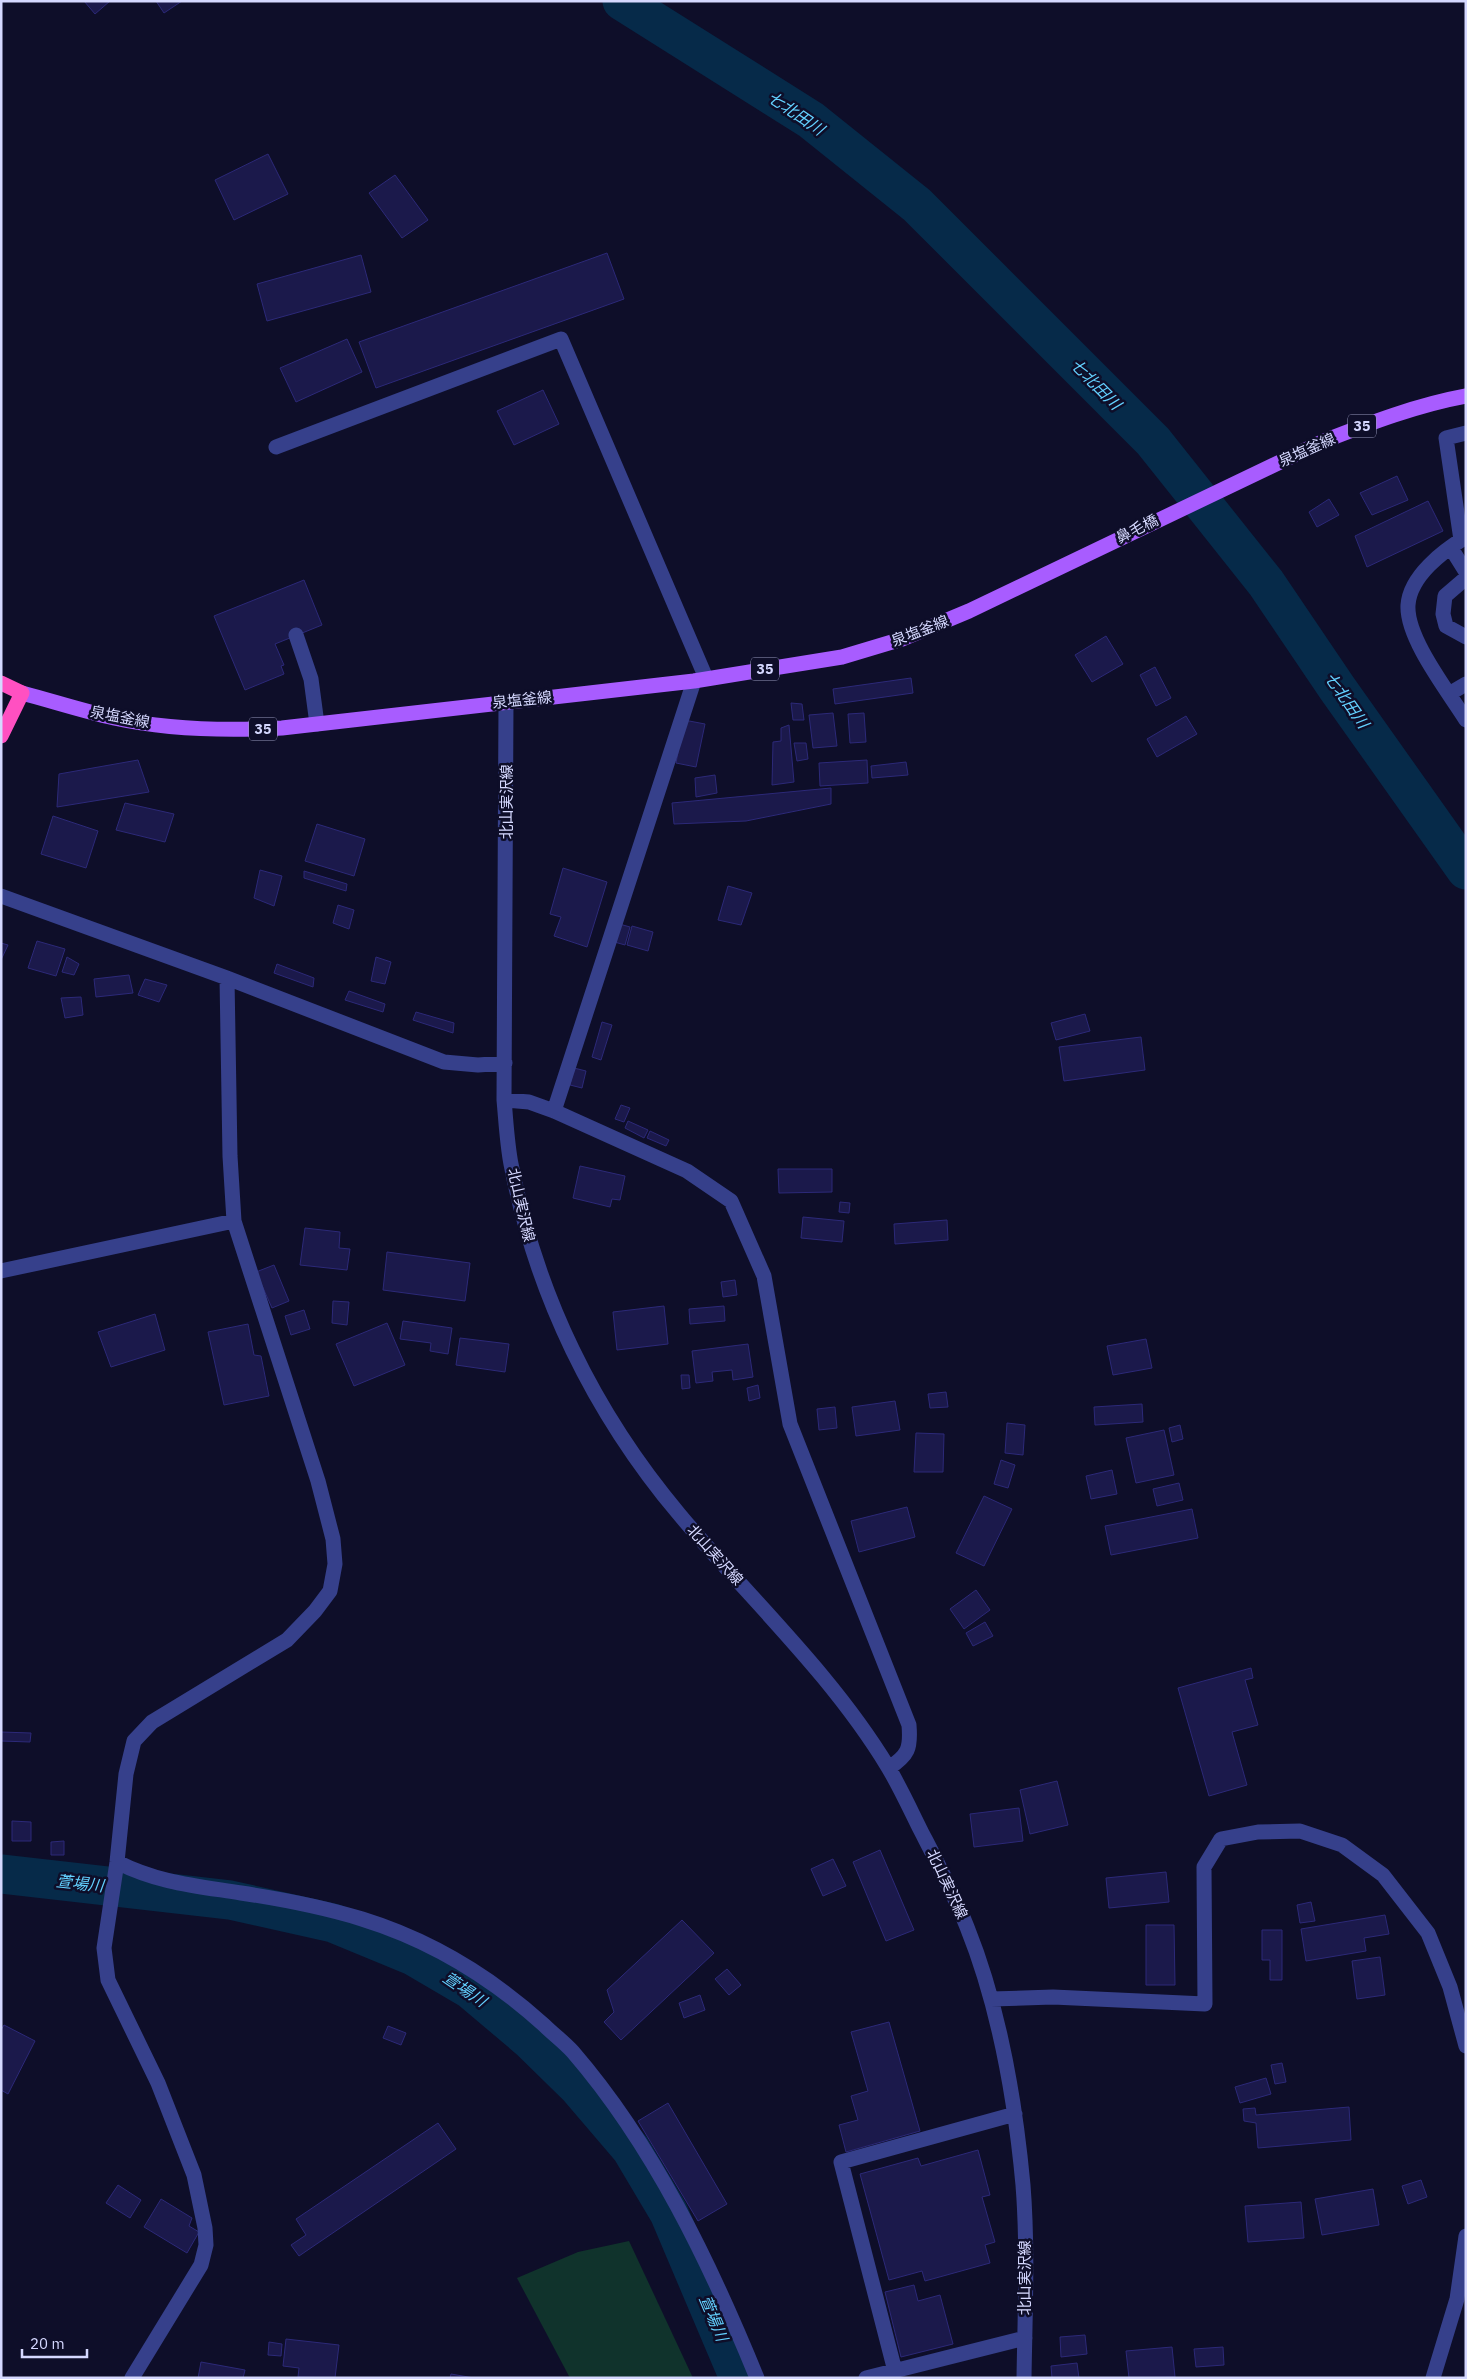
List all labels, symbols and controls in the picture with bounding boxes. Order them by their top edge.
water label: 七北田川 [764,87,830,140]
water label: 七北田川 [1066,354,1127,415]
road number: 35 [1348,414,1376,438]
street label: 泉塩釜線 [1276,429,1338,470]
street label: 鼻毛橋 [1112,510,1161,547]
street label: 泉塩釜線 [888,611,951,650]
road number: 35 [751,658,779,681]
water label: 七北田川 [1320,668,1375,734]
street label: 泉塩釜線 [491,687,553,712]
street label: 泉塩釜線 [89,701,151,732]
road number: 35 [249,718,277,741]
street label: 北山実沢線 [497,764,516,840]
street label: 北山実沢線 [504,1166,539,1244]
street label: 北山実沢線 [683,1520,748,1589]
street label: 北山実沢線 [923,1846,972,1922]
water label: 萱場川 [55,1871,107,1896]
water label: 萱場川 [440,1967,492,2012]
street label: 北山実沢線 [1015,2240,1034,2316]
water label: 萱場川 [695,2292,733,2346]
scale bar [22,2326,88,2358]
text: 20 m [30,2334,65,2353]

